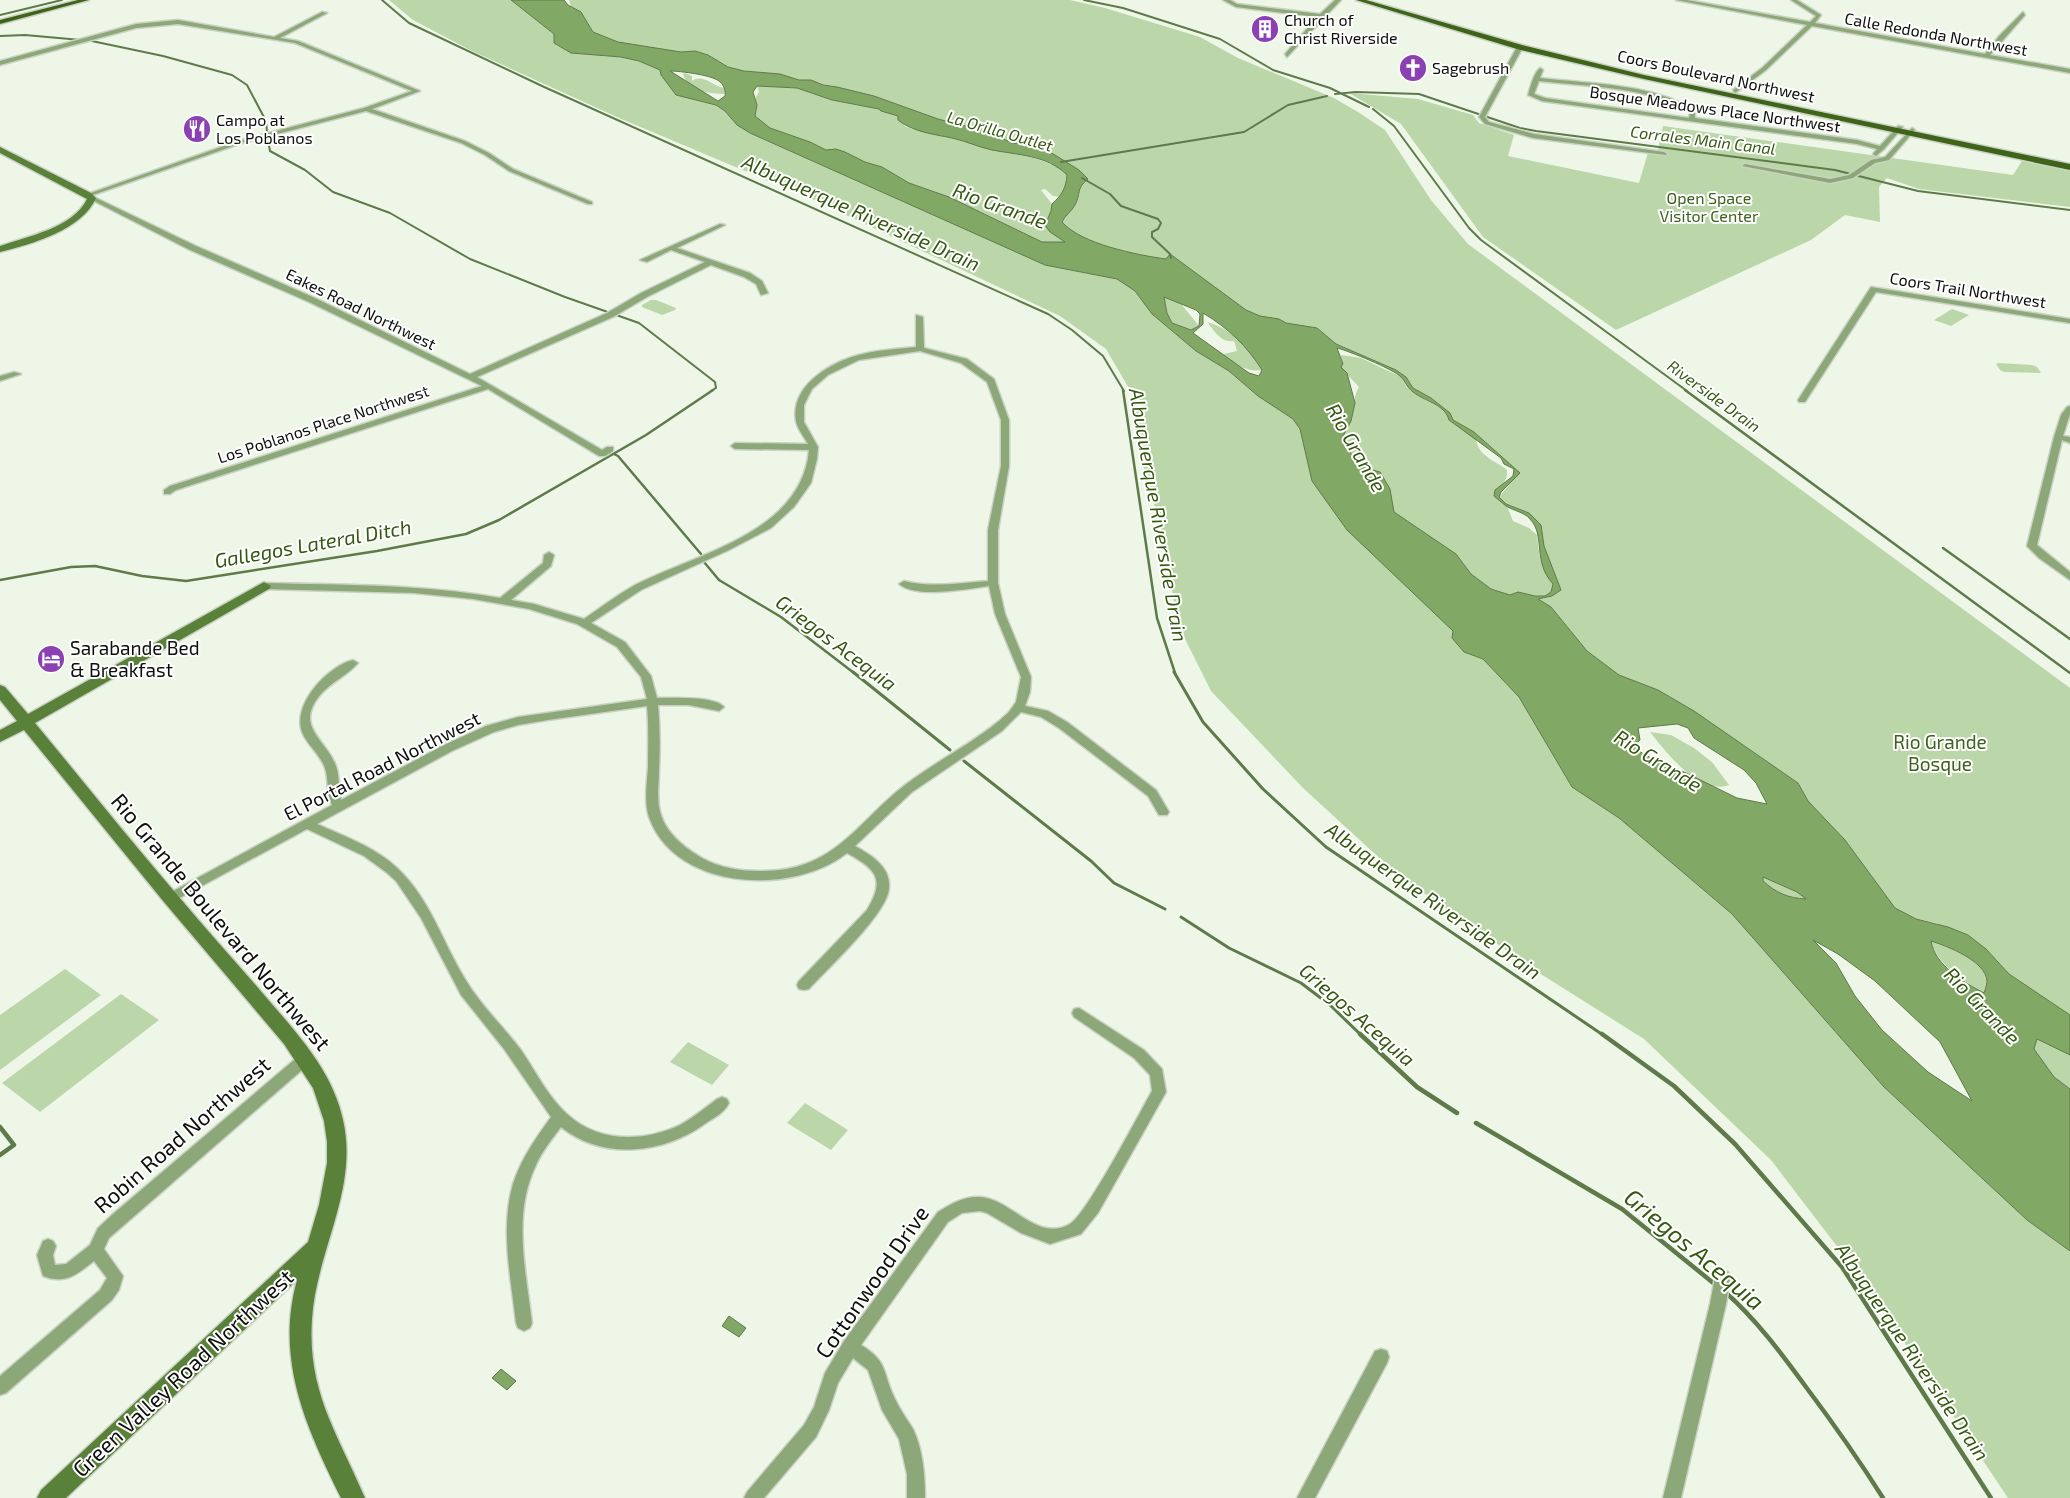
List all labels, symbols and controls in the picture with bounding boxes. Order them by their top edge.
street label: Calle Redonda Northwest [1843,8,2029,59]
place label: Church of Christ Riverside [1284,10,1398,47]
building icon: Church of Christ Riverside [1250,14,1280,44]
street label: Coors Boulevard Northwest [1616,45,1816,106]
church icon: Sagebrush [1398,53,1428,83]
place label: Sagebrush [1432,58,1509,77]
street label: Bosque Meadows Place Northwest [1588,81,1842,136]
water label: La Orilla Outlet [945,106,1056,155]
place label: Campo at Los Poblanos [216,110,313,147]
restaurant icon: Campo at Los Poblanos [182,114,212,144]
water label: Corrales Main Canal [1630,121,1777,158]
water label: Albuquerque Riverside Drain [738,148,984,275]
water label: Rio Grande [950,177,1051,233]
park label: Open Space Visitor Center [1660,188,1759,225]
street label: Eakes Road Northwest [283,264,439,353]
street label: Coors Trail Northwest [1889,268,2048,311]
water label: Riverside Drain [1664,356,1764,436]
street label: Los Poblanos Place Northwest [215,380,431,467]
water label: Albuquerque Riverside Drain [1125,385,1193,644]
water label: Rio Grande [1322,399,1392,496]
water label: Gallegos Lateral Ditch [212,514,413,572]
water label: Griegos Acequia [772,589,902,695]
place label: Sarabande Bed & Breakfast [70,636,200,681]
hotel icon: Sarabande Bed & Breakfast [36,644,66,674]
street label: El Portal Road Northwest [280,706,484,825]
water label: Rio Grande [1610,724,1707,797]
park label: Rio Grande Bosque [1893,730,1987,775]
street label: Rio Grande Boulevard Northwest [107,788,337,1055]
water label: Albuquerque Riverside Drain [1320,816,1546,984]
water label: Griegos Acequia [1295,958,1420,1071]
water label: Rio Grande [1940,962,2026,1049]
street label: Robin Road Northwest [88,1051,275,1218]
water label: Griegos Acequia [1619,1182,1771,1316]
street label: Cottonwood Drive [809,1200,933,1363]
water label: Albuquerque Riverside Drain [1830,1237,1995,1465]
street label: Green Valley Road Northwest [67,1263,298,1481]

